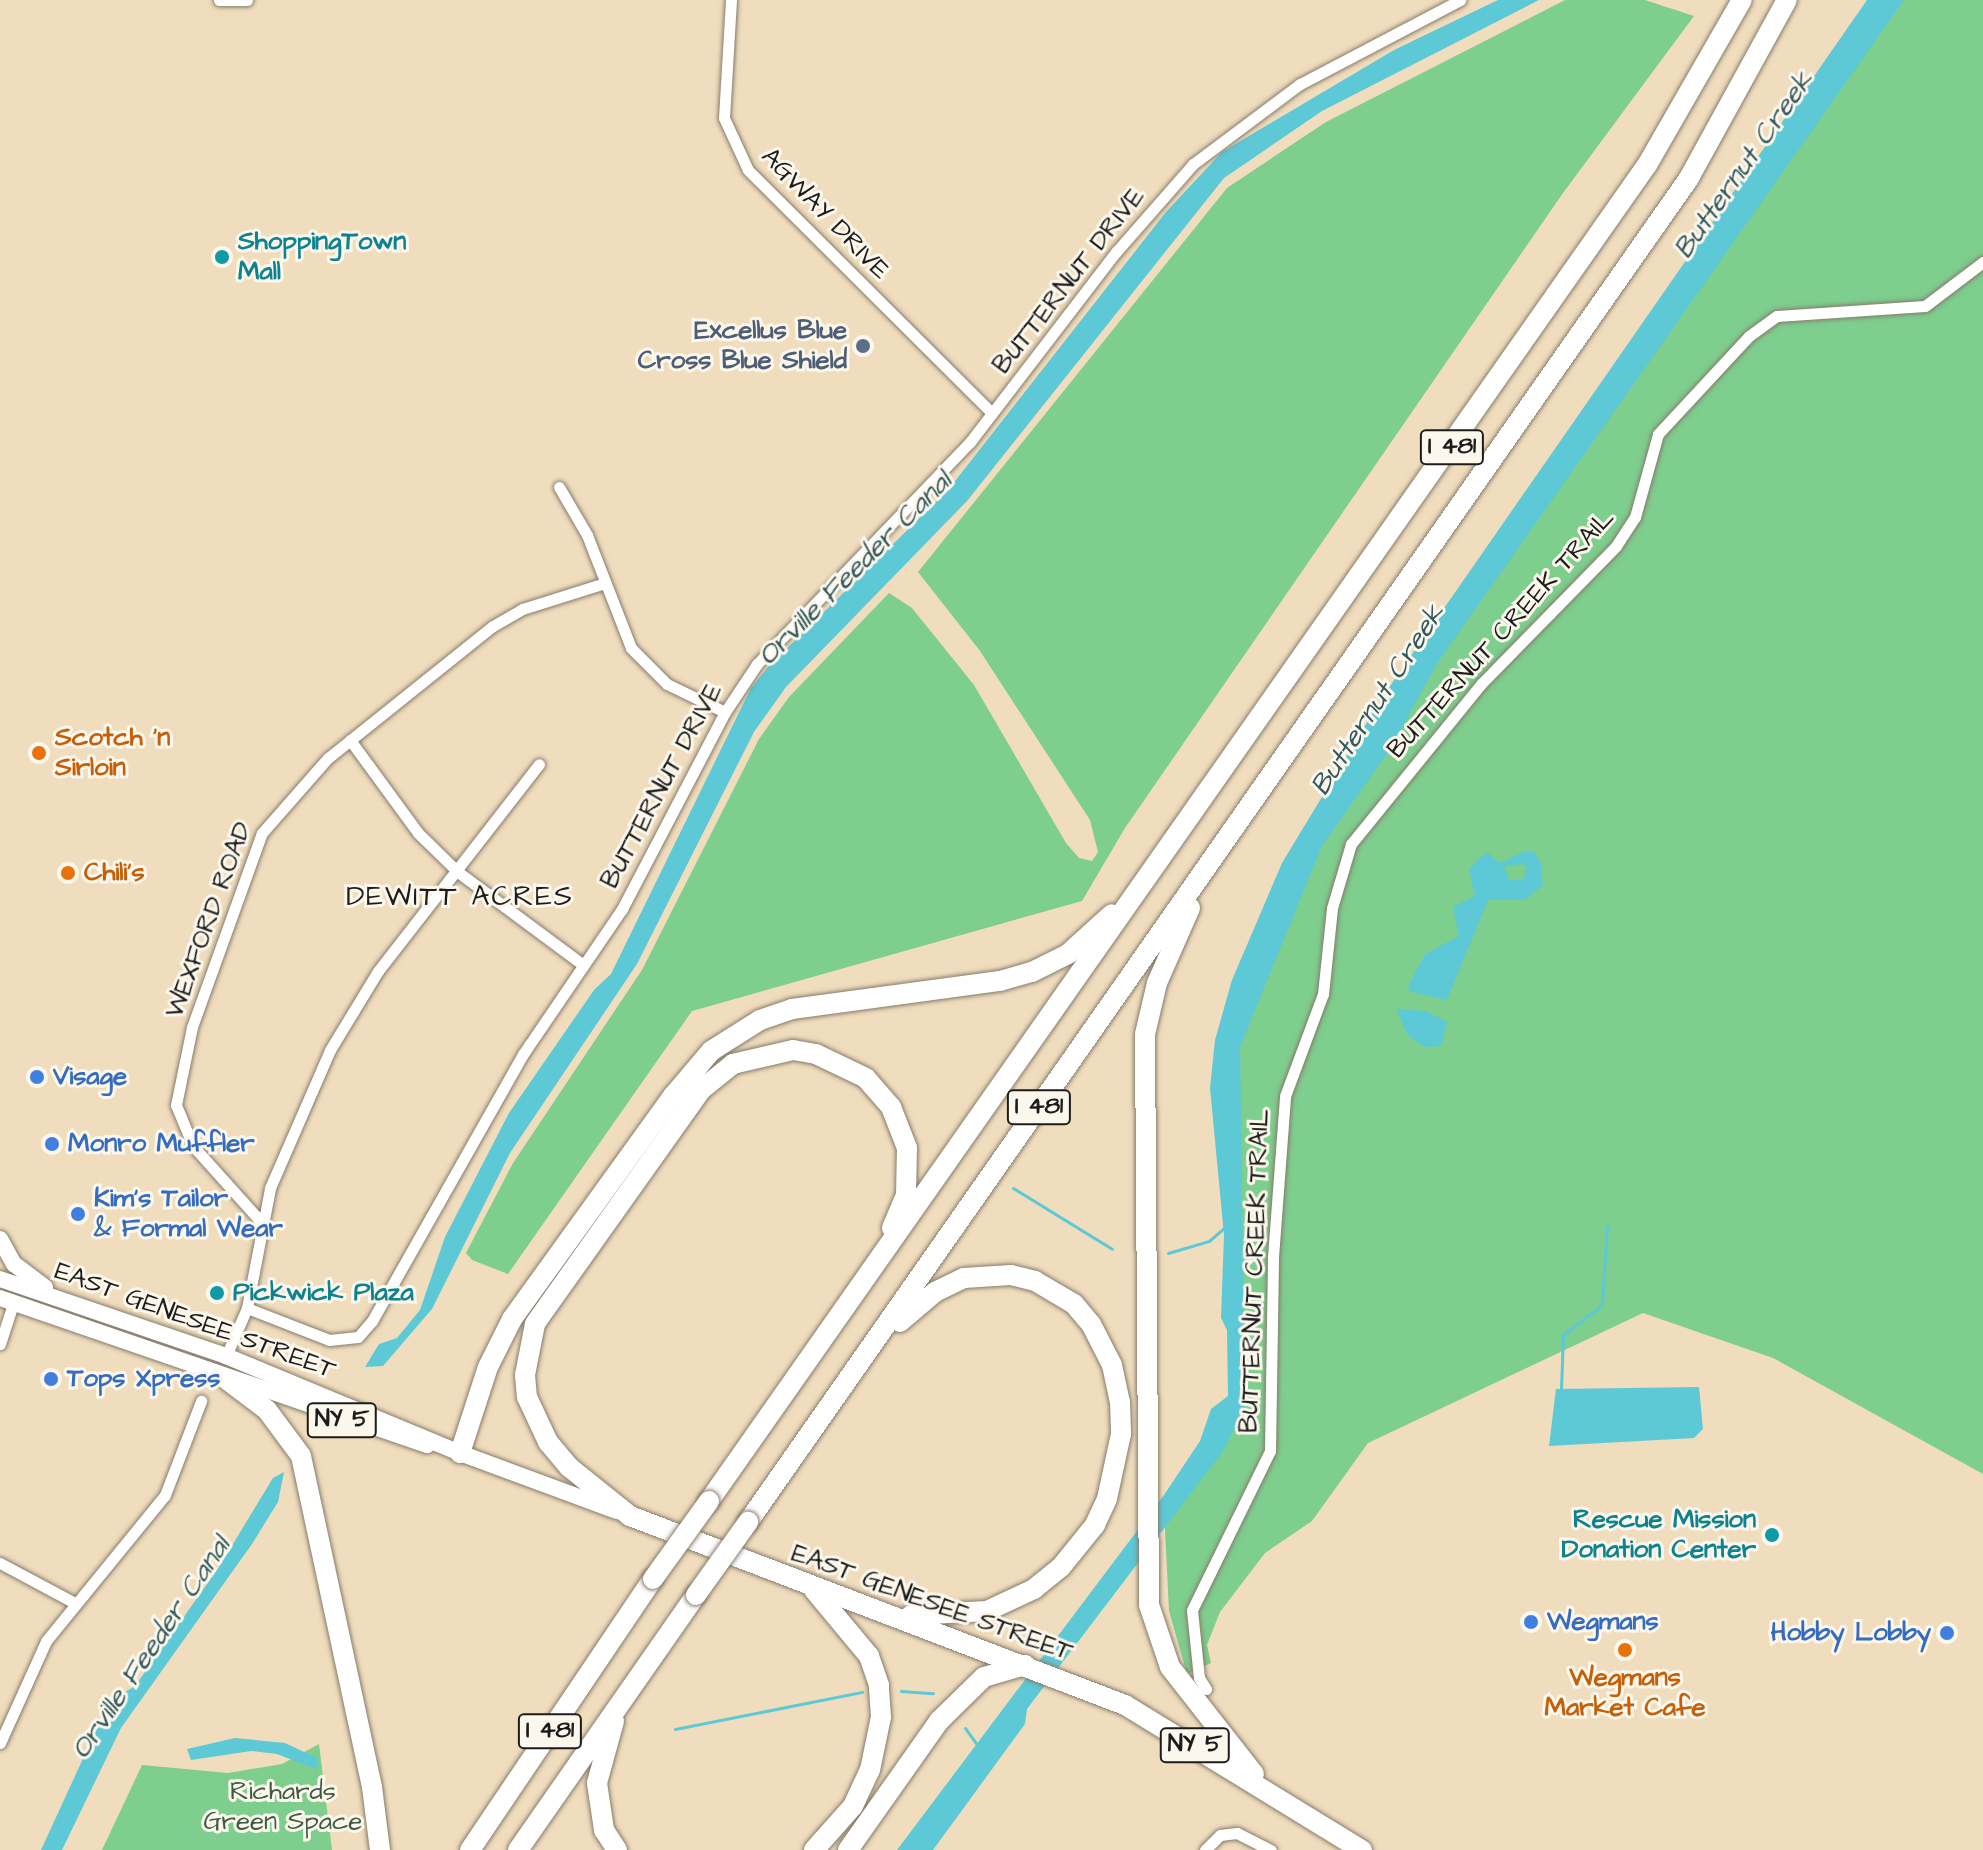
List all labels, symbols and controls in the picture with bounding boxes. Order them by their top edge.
water label: Butternut Creek [1667,65,1821,265]
street label: AGWAY DRIVE [754,142,896,286]
street label: BUTTERNUT DRIVE [987,182,1151,380]
place label: ShoppingTown Mall [238,226,406,288]
marker: ShoppingTown Mall [213,248,231,266]
place label: Excellus Blue Cross Blue Shield [638,315,847,376]
marker: Excellus Blue Cross Blue Shield [854,337,872,355]
road number: I 481 [1418,427,1486,467]
water label: Orville Feeder Canal [751,465,959,673]
street label: BUTTERNUT CREEK TRAIL [1381,503,1621,765]
water label: Butternut Creek [1304,598,1452,802]
street label: BUTTERNUT DRIVE [595,678,729,894]
place label: Scotch 'n Sirloin [55,722,170,784]
marker: Scotch 'n Sirloin [30,744,48,762]
street label: WEXFORD ROAD [159,818,259,1022]
place label: Chili's [84,857,145,889]
marker: Chili's [59,864,77,882]
district label: DEWITT ACRES [346,880,574,914]
place label: Visage [53,1061,127,1093]
marker: Visage [28,1068,46,1086]
road number: I 481 [1005,1087,1073,1127]
street label: BUTTERNUT CREEK TRAIL [1234,1108,1276,1434]
place label: Monro Muffler [68,1128,255,1160]
marker: Monro Muffler [43,1135,61,1153]
place label: Kim's Tailor & Formal Wear [94,1183,283,1244]
marker: Kim's Tailor & Formal Wear [69,1205,87,1223]
street label: EAST GENESEE STREET [50,1256,340,1386]
place label: Pickwick Plaza [233,1277,414,1309]
marker: Pickwick Plaza [208,1284,226,1302]
place label: Tops Xpress [67,1363,220,1395]
marker: Tops Xpress [42,1370,60,1388]
road number: NY 5 [306,1400,378,1440]
place label: Rescue Mission Donation Center [1561,1504,1756,1566]
marker: Rescue Mission Donation Center [1763,1526,1781,1544]
water label: Orville Feeder Canal [64,1531,238,1765]
street label: EAST GENESEE STREET [787,1538,1077,1668]
place label: Wegmans [1547,1606,1658,1638]
marker: Wegmans [1522,1613,1540,1631]
place label: Hobby Lobby [1771,1617,1931,1649]
marker: Hobby Lobby [1938,1624,1956,1642]
marker: Wegmans Market Cafe [1616,1641,1634,1659]
place label: Wegmans Market Cafe [1544,1662,1706,1724]
road number: I 481 [516,1711,584,1751]
road number: NY 5 [1159,1725,1231,1765]
park label: Richards Green Space [204,1776,362,1838]

